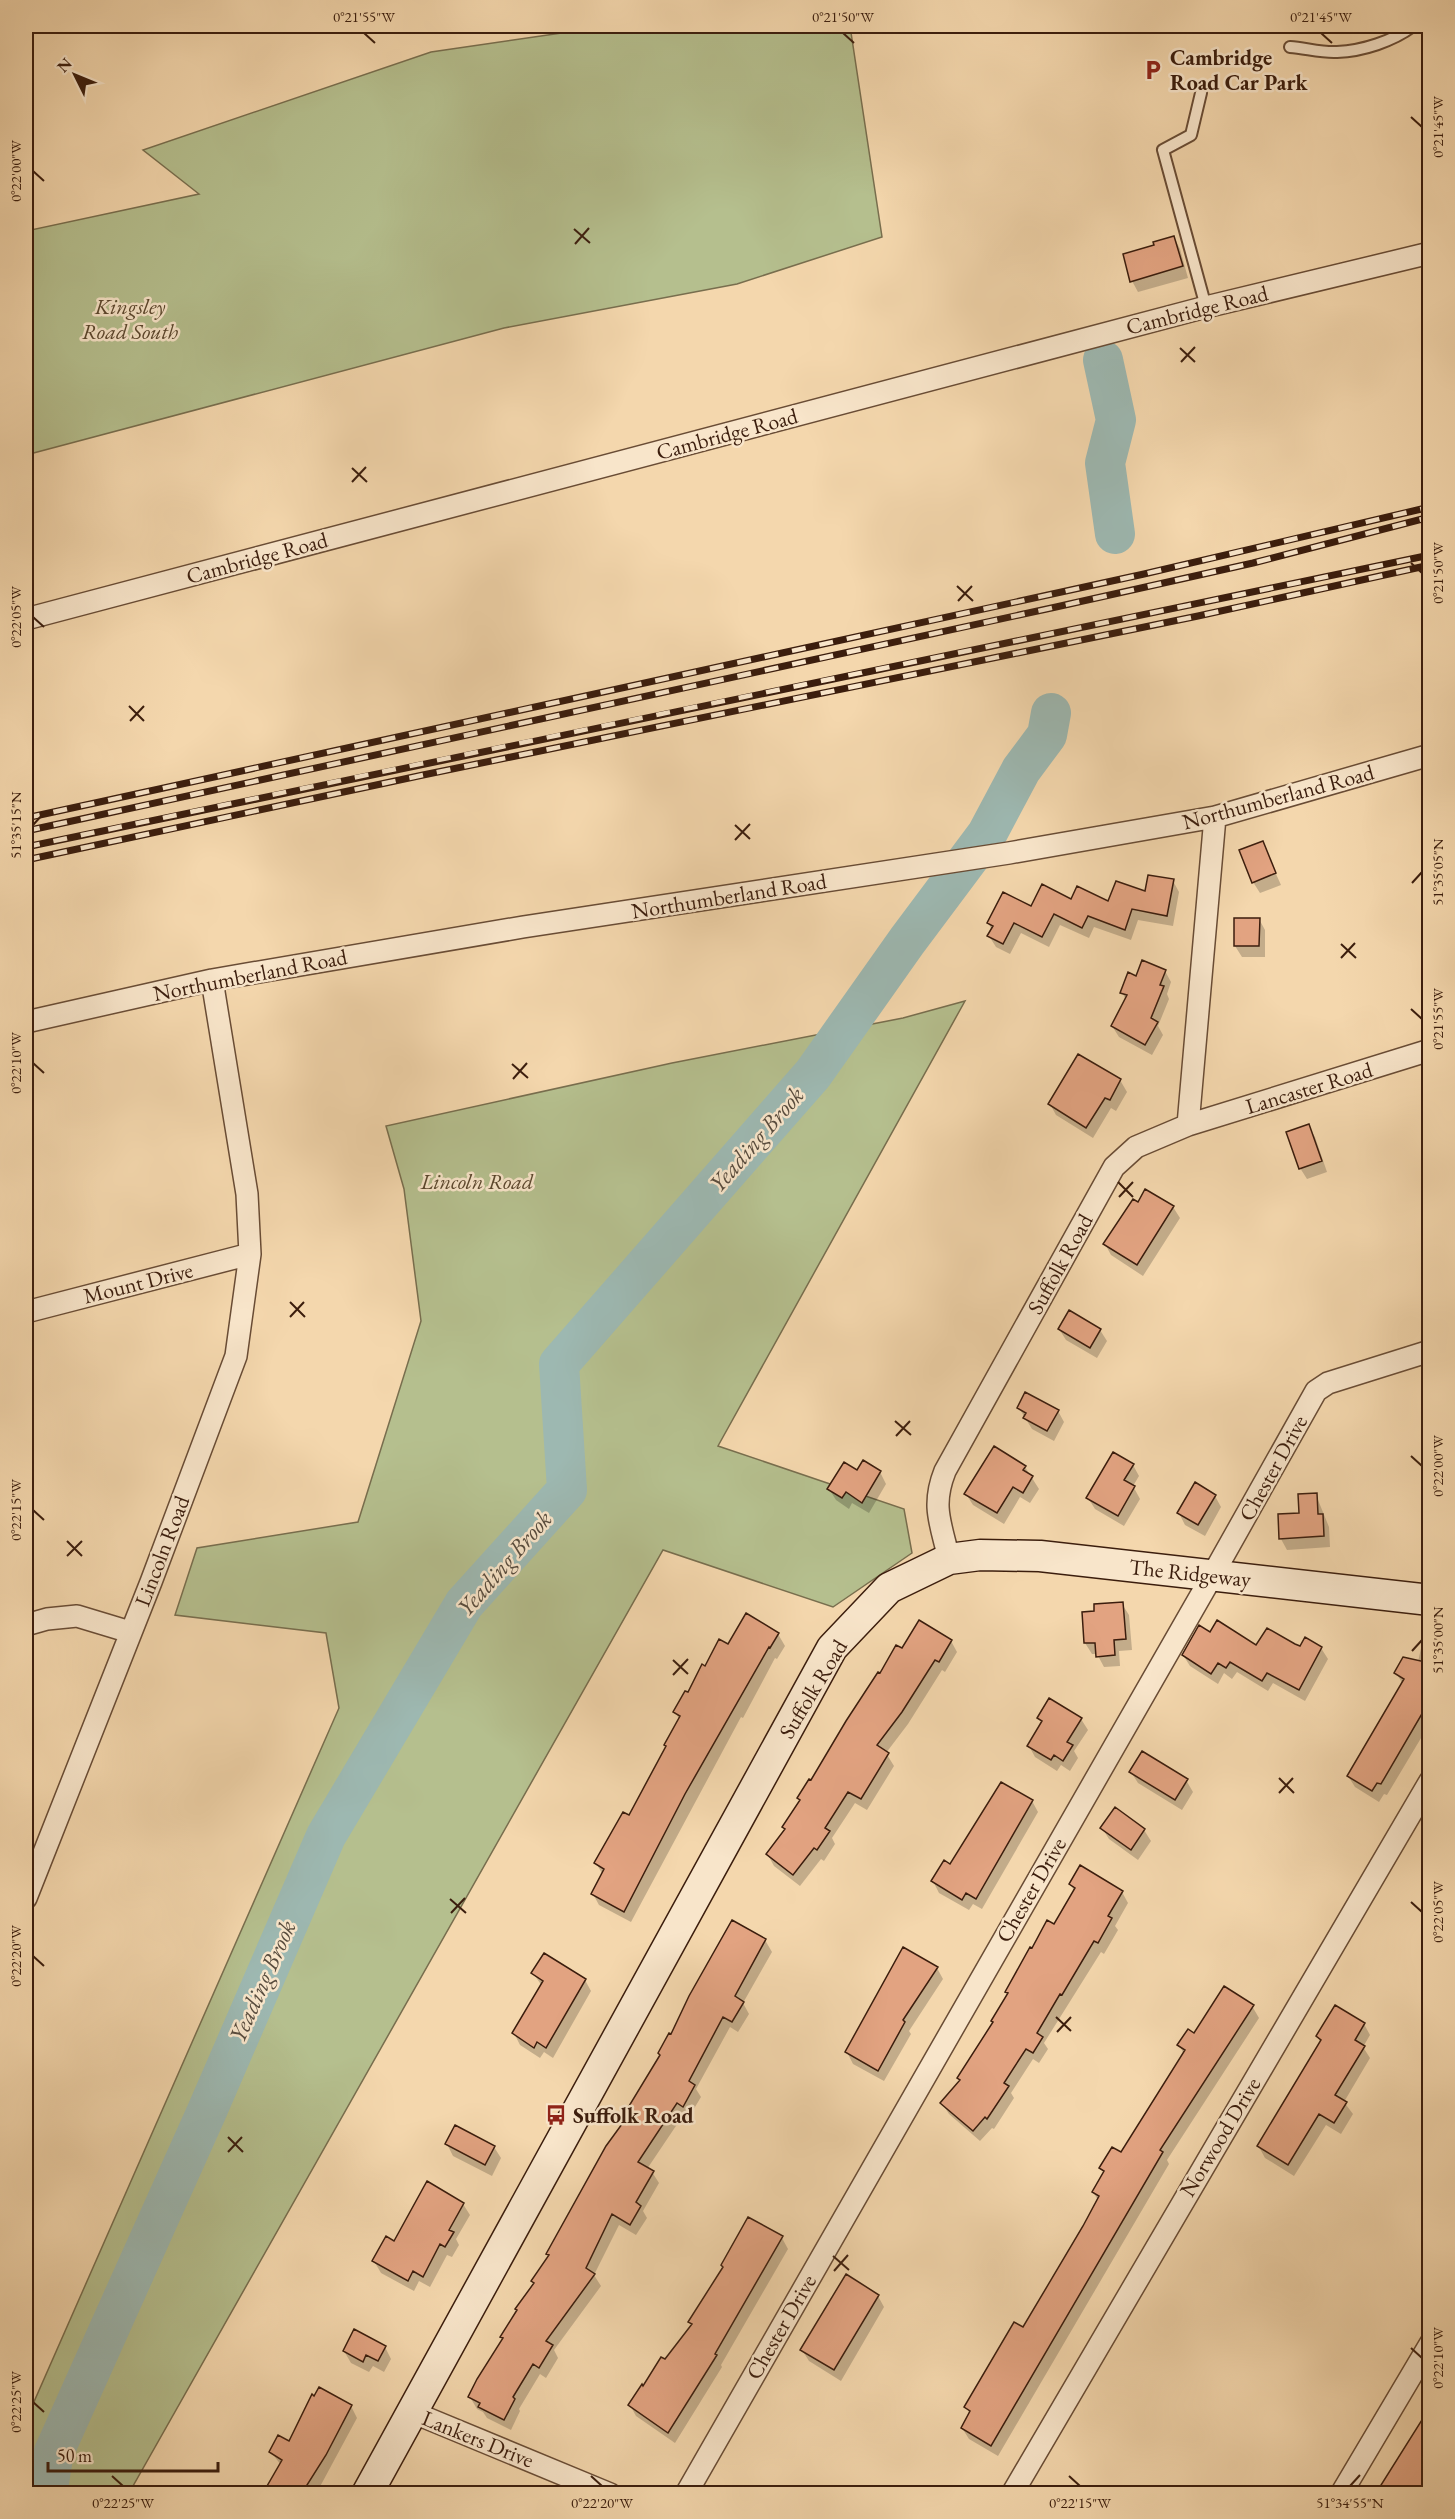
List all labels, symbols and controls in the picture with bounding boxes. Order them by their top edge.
text: 0°21'55"W [333,7,395,26]
text: 0°21'50"W [812,7,874,26]
text: 0°21'45"W [1290,7,1352,26]
place label: Cambridge Road Car Park [1170,43,1309,97]
north arrow [45,45,105,105]
text: N [52,53,77,77]
parking icon: Cambridge Road Car Park [1141,58,1165,82]
text: 0°21'45"W [1428,96,1447,158]
text: 0°22'00"W [6,140,25,202]
street label: Cambridge Road [1123,278,1272,342]
park label: Kingsley Road South [82,292,179,346]
street label: Cambridge Road [653,401,802,467]
street label: Cambridge Road [183,525,332,591]
text: 0°21'50"W [1428,542,1447,604]
text: 0°22'05"W [6,586,25,648]
street label: Northumberland Road [1179,757,1378,837]
text: 51°35'15"N [6,791,25,859]
text: 51°35'05"N [1428,838,1447,906]
street label: Northumberland Road [629,866,829,926]
street label: Northumberland Road [150,942,350,1008]
text: 0°21'55"W [1428,988,1447,1050]
text: 0°22'10"W [6,1032,25,1094]
street label: Lancaster Road [1242,1055,1377,1121]
water label: Yeading Brook [702,1080,810,1198]
park label: Lincoln Road [420,1167,534,1196]
street label: Suffolk Road [1021,1208,1100,1319]
street label: Mount Drive [80,1255,196,1311]
street label: Chester Drive [1232,1410,1314,1526]
text: 0°22'00"W [1428,1435,1447,1497]
text: 0°22'15"W [6,1479,25,1541]
street label: Lincoln Road [128,1491,197,1610]
water label: Yeading Brook [450,1504,558,1622]
street label: The Ridgeway [1128,1552,1253,1594]
text: 51°35'00"N [1428,1606,1447,1674]
street label: Suffolk Road [772,1633,854,1744]
street label: Chester Drive [989,1832,1073,1948]
text: 0°22'05"W [1428,1881,1447,1943]
water label: Yeading Brook [221,1915,303,2047]
text: 0°22'20"W [6,1925,25,1987]
street label: Norwood Drive [1173,2072,1267,2202]
place label: Suffolk Road [573,2101,694,2130]
bus stop icon: Suffolk Road [544,2103,568,2127]
street label: Chester Drive [739,2269,823,2385]
text: 0°22'10"W [1428,2327,1447,2389]
text: 0°22'25"W [6,2371,25,2433]
street label: Lankers Drive [418,2403,539,2475]
scale bar [48,2435,218,2473]
text: 50 m [57,2444,92,2467]
text: 0°22'25"W [92,2493,154,2512]
text: 0°22'20"W [571,2493,633,2512]
text: 0°22'15"W [1049,2493,1111,2512]
text: 51°34'55"N [1316,2493,1384,2512]

